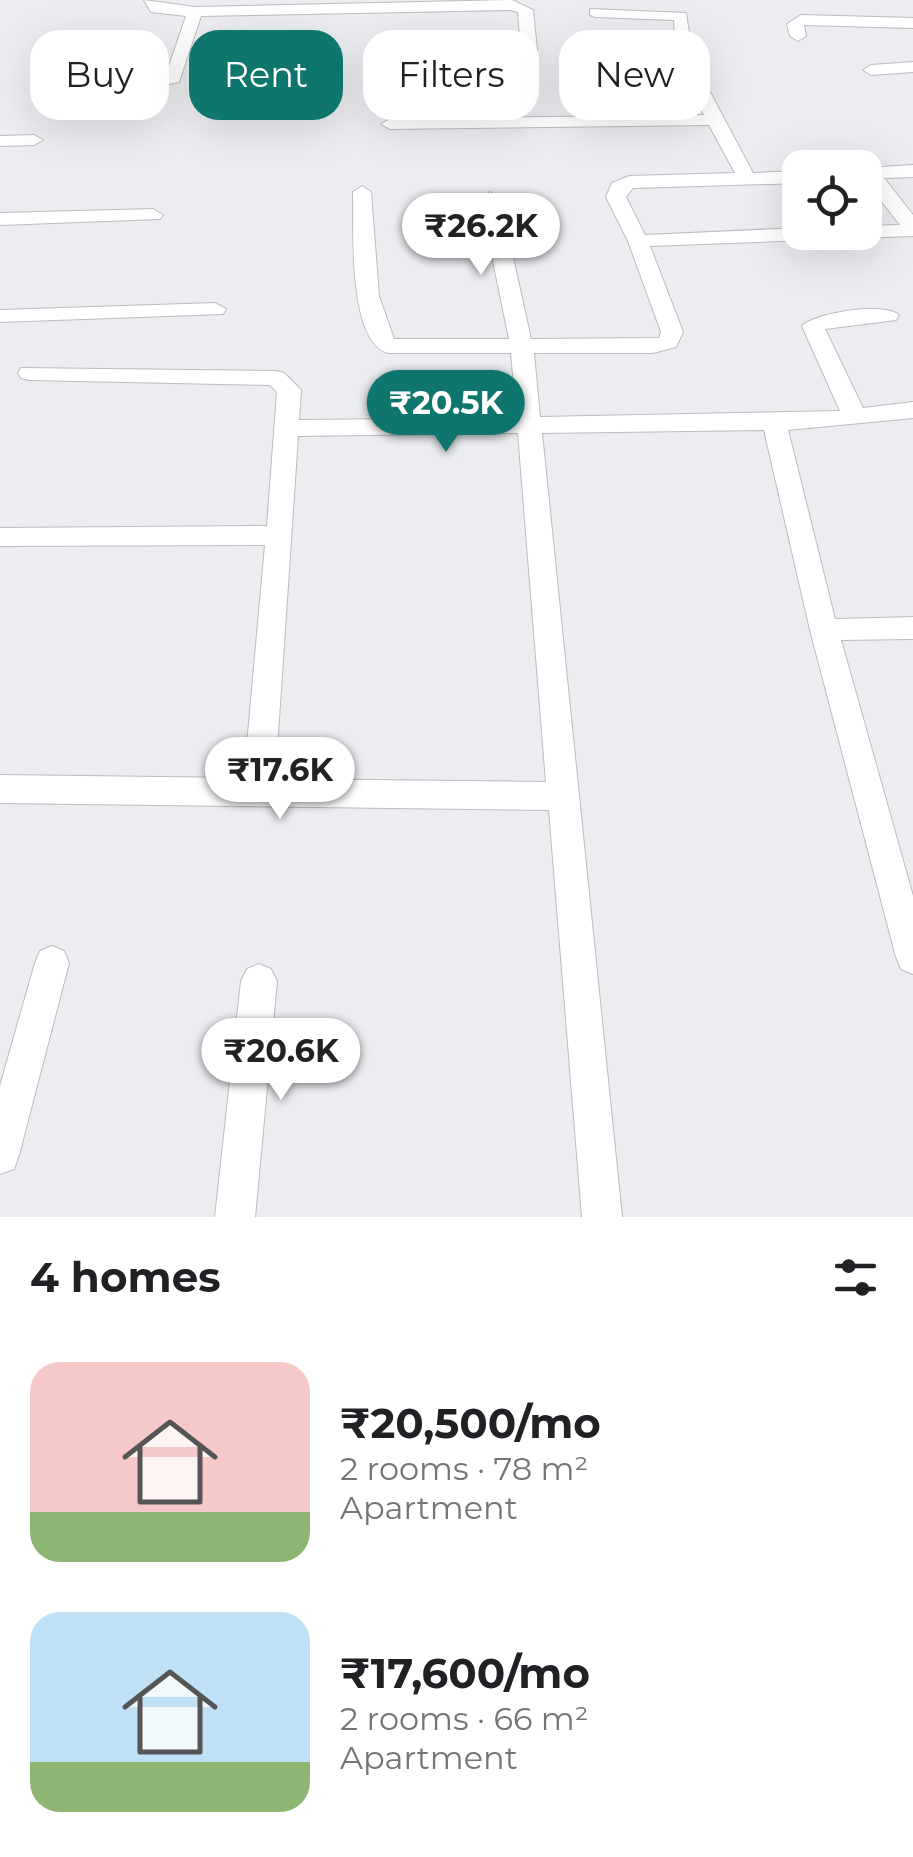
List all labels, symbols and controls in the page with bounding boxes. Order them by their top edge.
chip: Buy [30,30,169,120]
chip: Rent [189,30,343,120]
chip: Filters [363,30,539,120]
chip: New [559,30,710,120]
map controls [782,150,882,250]
button: locate [782,150,882,250]
pin: ₹26.2K [400,193,562,278]
text: ₹26.2K [424,206,538,245]
pin: ₹20.5K [365,370,527,455]
text: ₹20.5K [389,383,503,422]
pin: ₹17.6K [199,737,361,822]
text: ₹17.6K [227,750,333,789]
pin: ₹20.6K [200,1018,362,1103]
text: ₹20.6K [223,1031,339,1070]
icon: filters [828,1250,883,1305]
text: 4 homes [30,1251,221,1303]
text: ₹20,500/mo [340,1397,601,1449]
icon: home [110,1402,230,1522]
text: 2 rooms · 78 m² [340,1449,588,1488]
text: Apartment [340,1488,518,1527]
text: ₹17,600/mo [340,1647,590,1699]
icon: home [110,1652,230,1772]
text: 2 rooms · 66 m² [340,1699,589,1738]
text: Apartment [340,1738,518,1777]

